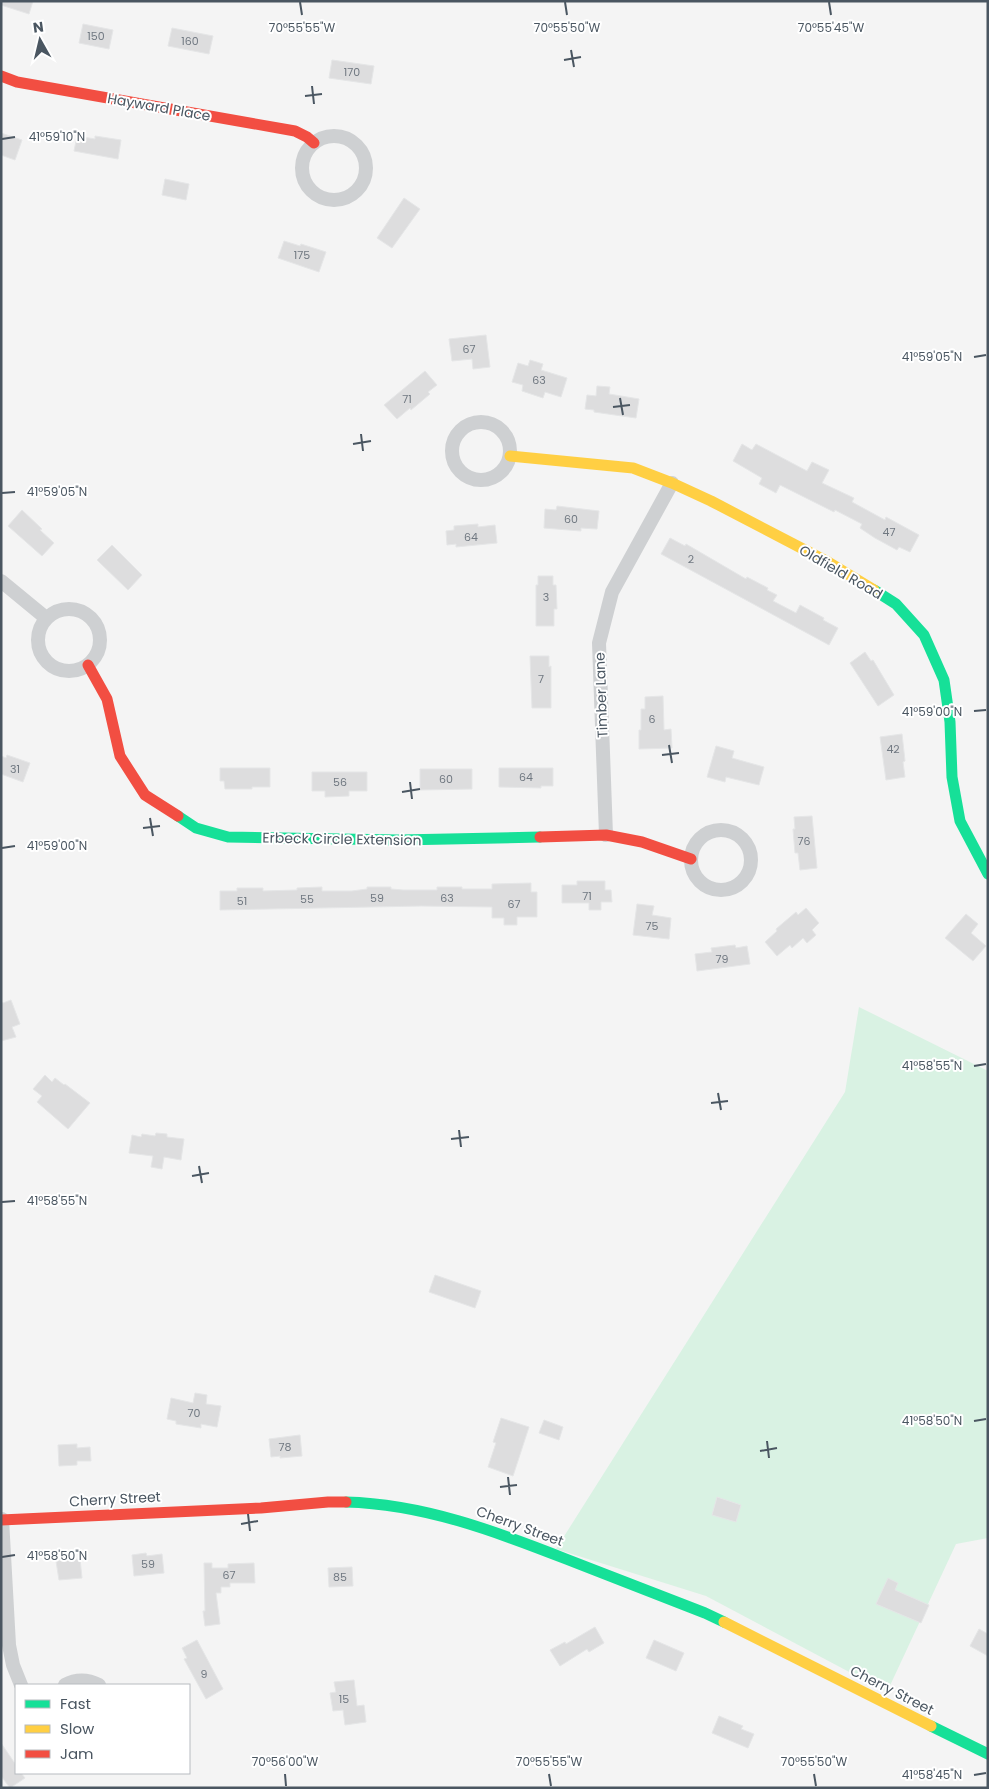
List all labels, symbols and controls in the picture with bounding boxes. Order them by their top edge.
north arrow [15,15,65,65]
text: N [32,16,45,38]
text: 70°55'55"W [269,19,335,36]
text: 70°55'50"W [534,19,600,36]
text: 70°55'45"W [798,19,864,36]
house number: 150 [87,28,105,44]
house number: 160 [181,33,199,49]
house number: 170 [344,64,360,80]
street label: Hayward Place [106,88,213,126]
text: 41°59'10"N [29,128,85,145]
house number: 175 [294,247,310,263]
house number: 67 [463,341,476,357]
text: 41°59'05"N [902,348,962,365]
house number: 63 [532,372,546,388]
house number: 71 [402,391,412,407]
text: 41°59'05"N [27,483,87,500]
house number: 60 [564,511,578,527]
house number: 47 [883,524,895,540]
house number: 64 [464,529,478,545]
street label: Oldfield Road [795,540,887,604]
house number: 2 [688,551,694,567]
house number: 3 [543,589,549,605]
street label: Timber Lane [589,652,612,738]
house number: 7 [538,671,544,687]
text: 41°59'00"N [902,703,962,720]
house number: 6 [649,711,656,727]
house number: 42 [886,741,900,757]
house number: 31 [10,761,20,777]
house number: 64 [519,769,533,785]
house number: 60 [439,771,453,787]
house number: 56 [333,774,347,790]
street label: Erbeck Circle Extension [262,828,422,850]
house number: 76 [798,833,811,849]
text: 41°59'00"N [27,837,87,854]
house number: 71 [582,888,592,904]
house number: 59 [370,890,384,906]
house number: 63 [440,890,454,906]
house number: 55 [300,891,314,907]
house number: 51 [237,893,247,909]
house number: 67 [508,896,521,912]
house number: 75 [646,918,659,934]
house number: 79 [716,951,729,967]
text: 41°58'55"N [902,1057,962,1074]
text: 41°58'55"N [27,1192,87,1209]
house number: 70 [188,1405,201,1421]
text: 41°58'50"N [902,1412,962,1429]
house number: 78 [279,1439,292,1455]
street label: Cherry Street [69,1487,161,1511]
street label: Cherry Street [474,1501,566,1551]
text: 41°58'50"N [27,1547,87,1564]
house number: 59 [141,1556,155,1572]
house number: 67 [223,1567,236,1583]
house number: 85 [333,1569,347,1585]
street label: Cherry Street [847,1660,937,1720]
house number: 9 [201,1666,208,1682]
legend [15,1684,190,1774]
house number: 15 [339,1691,349,1707]
text: Fast [60,1693,91,1714]
text: Slow [60,1718,95,1739]
text: Jam [60,1743,94,1764]
text: 70°56'00"W [252,1753,318,1770]
text: 70°55'55"W [516,1753,582,1770]
text: 70°55'50"W [781,1753,847,1770]
text: 41°58'45"N [902,1766,962,1783]

